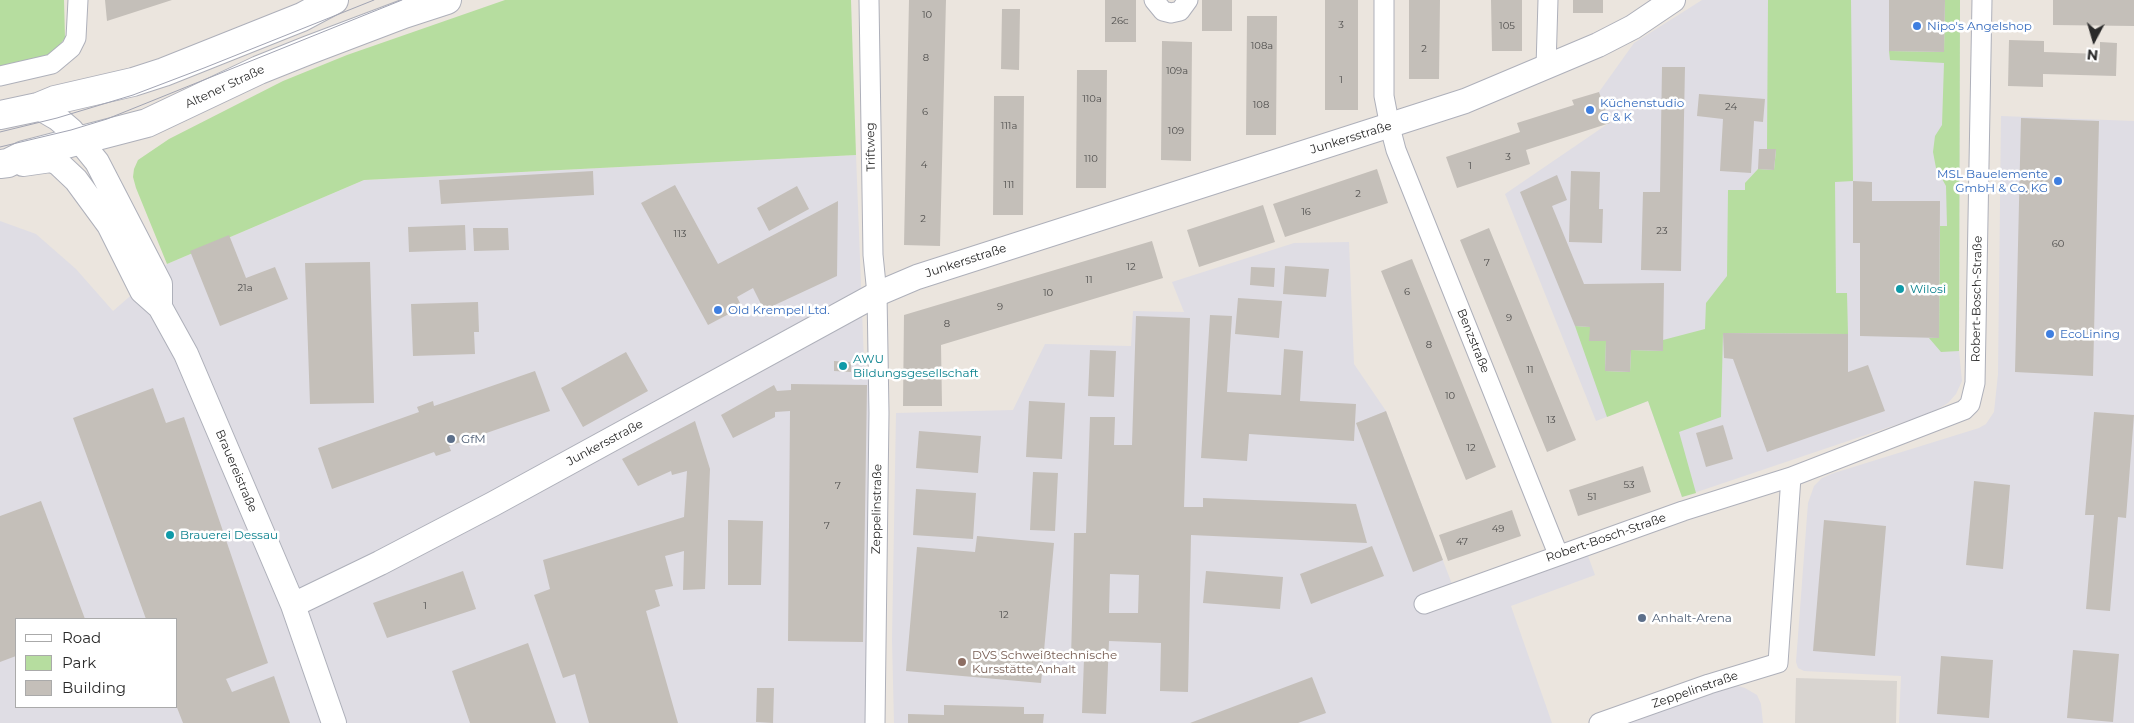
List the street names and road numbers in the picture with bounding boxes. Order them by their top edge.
street label: Altener Straße [183,62,267,112]
street label: Junkersstraße [1309,119,1393,157]
street label: Triftweg [863,122,879,172]
street label: Robert-Bosch-Straße [1969,236,1985,362]
street label: Junkersstraße [924,241,1008,281]
street label: Benzstraße [1454,307,1492,375]
street label: Junkersstraße [564,417,646,469]
street label: Brauereistraße [212,428,260,514]
street label: Zeppelinstraße [869,464,885,554]
street label: Robert-Bosch-Straße [1544,511,1668,565]
street label: Zeppelinstraße [1650,668,1740,712]

